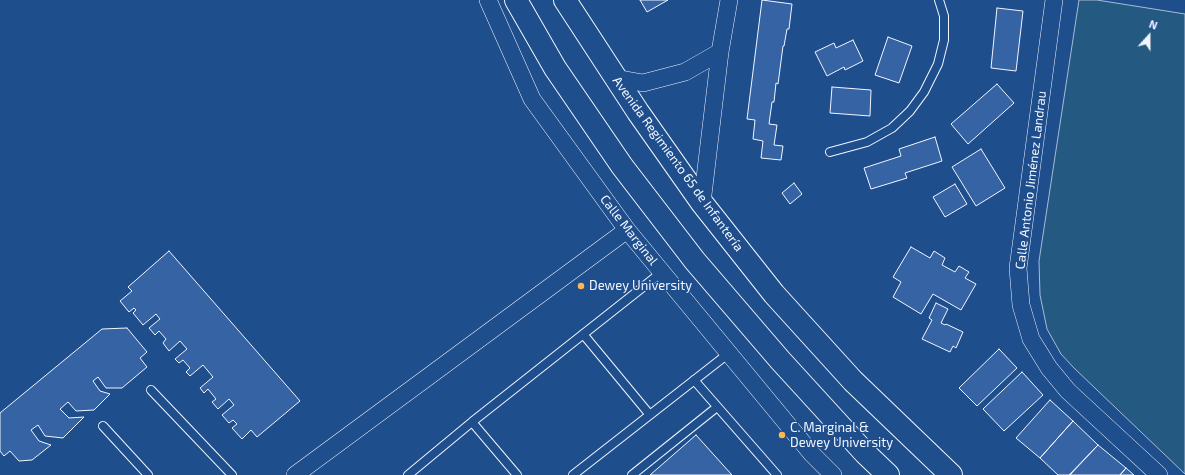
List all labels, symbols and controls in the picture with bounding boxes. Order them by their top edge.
north arrow [1129,16,1169,56]
text: N [1147,17,1160,32]
street label: Avenida Regimiento 65 de Infantería [609,73,747,255]
street label: Calle Antonio Jiménez Landrau [1012,90,1050,270]
street label: Calle Marginal [597,192,661,268]
place label: Dewey University [589,278,692,294]
marker: Dewey University [576,281,586,291]
place label: C. Marginal & Dewey University [790,420,893,451]
marker: C. Marginal & Dewey University [777,430,787,440]

